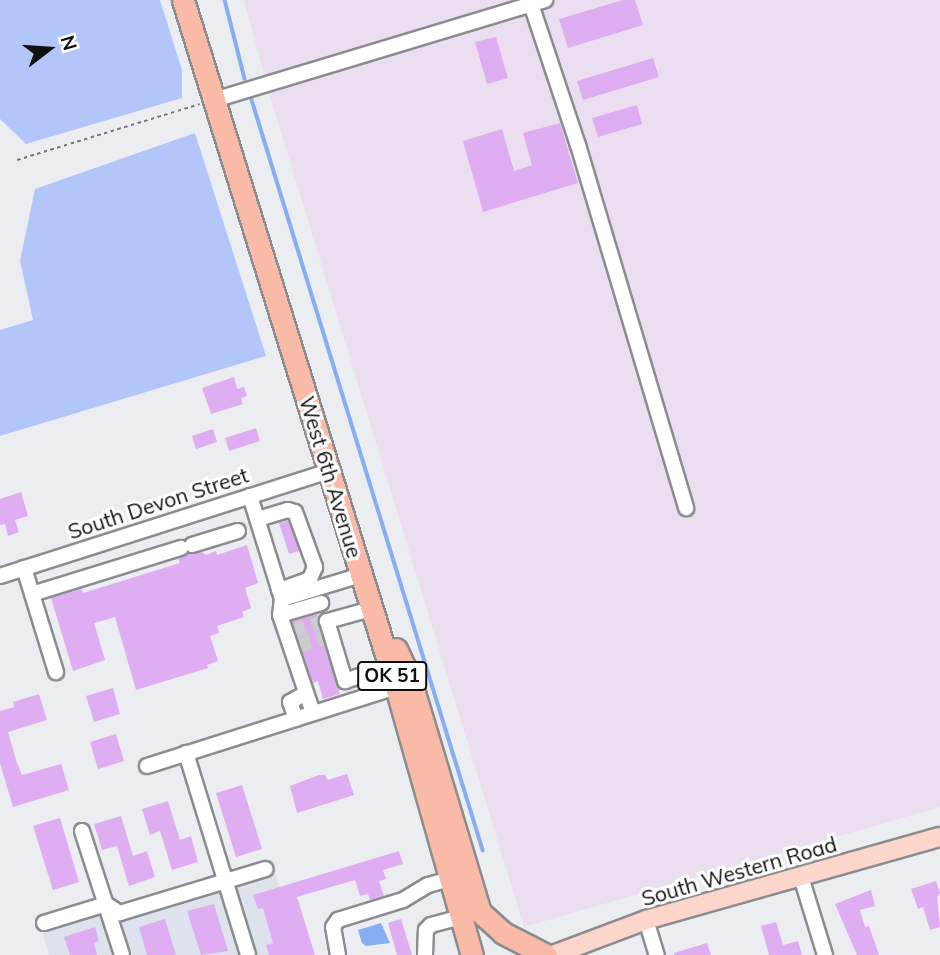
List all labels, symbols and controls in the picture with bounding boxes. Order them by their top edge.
north arrow [14,14,84,84]
text: N [56,32,83,53]
street label: West 6th Avenue [294,393,368,561]
street label: South Devon Street [65,462,251,544]
road number: OK 51 [357,660,427,692]
street label: South Western Road [639,831,839,911]

